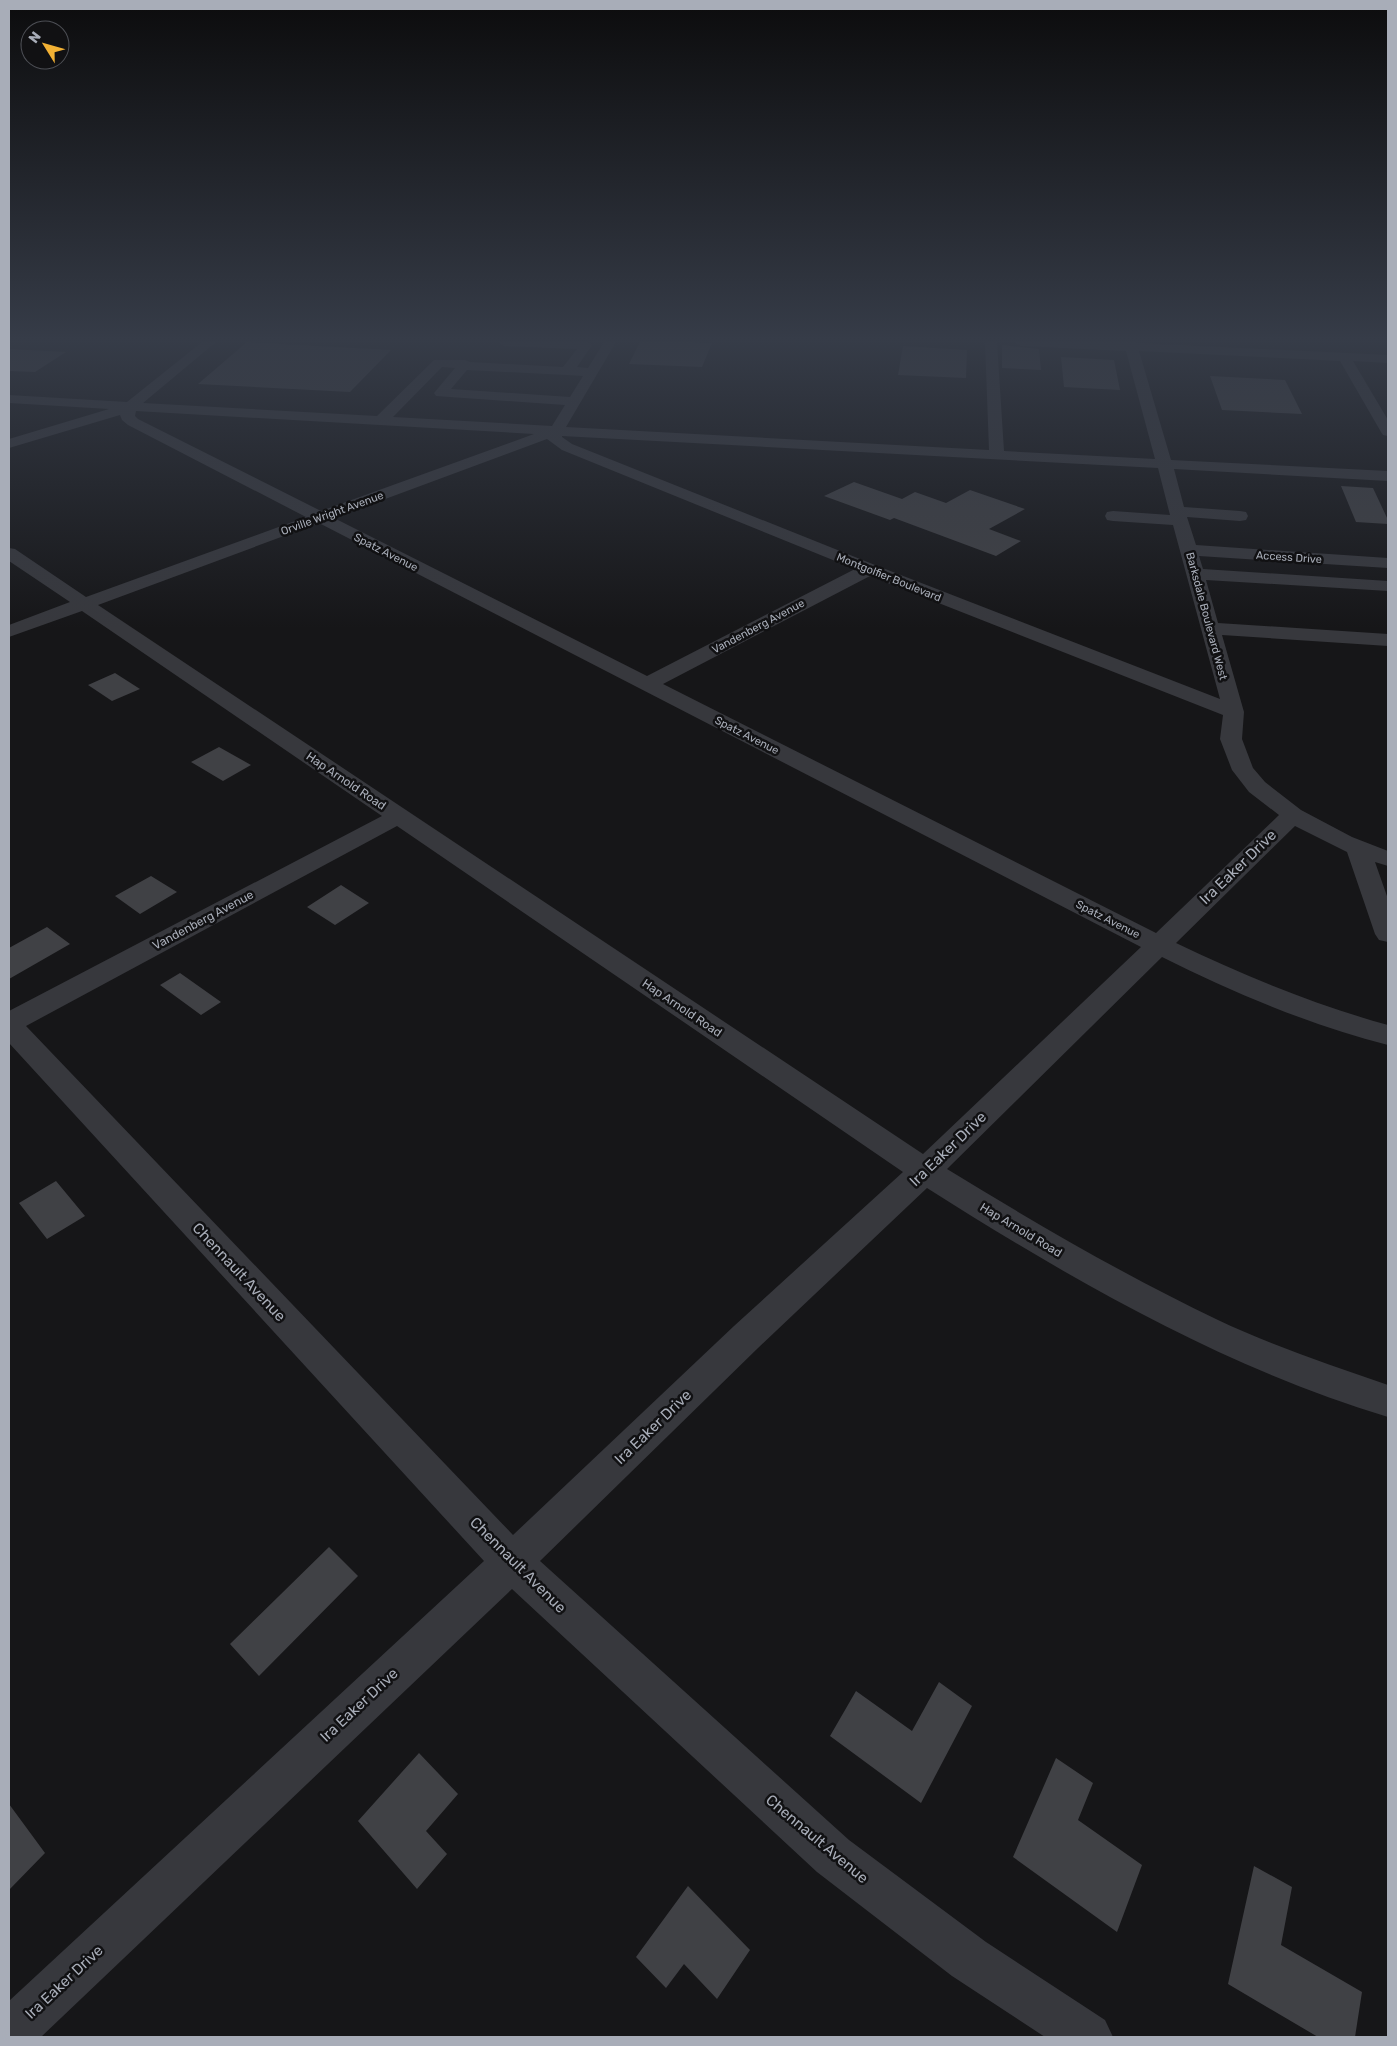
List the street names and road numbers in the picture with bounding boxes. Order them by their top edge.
street label: Orville Wright Avenue [279,489,385,538]
street label: Spatz Avenue [352,531,420,574]
street label: Access Drive [1256,549,1322,566]
street label: Montgolfier Boulevard [835,550,943,604]
street label: Barksdale Boulevard West [1183,551,1230,682]
street label: Vandenberg Avenue [710,597,807,656]
street label: Spatz Avenue [713,714,781,757]
street label: Hap Arnold Road [303,749,389,813]
street label: Ira Eaker Drive [1196,826,1280,908]
street label: Vandenberg Avenue [150,887,256,953]
street label: Spatz Avenue [1074,898,1142,941]
street label: Hap Arnold Road [639,976,725,1040]
street label: Ira Eaker Drive [906,1108,990,1190]
street label: Hap Arnold Road [977,1200,1065,1260]
street label: Chennault Avenue [189,1219,289,1325]
street label: Ira Eaker Drive [611,1386,695,1468]
street label: Chennault Avenue [466,1513,570,1617]
street label: Ira Eaker Drive [316,1664,402,1746]
street label: Chennault Avenue [762,1791,872,1887]
street label: Ira Eaker Drive [21,1941,107,2023]

